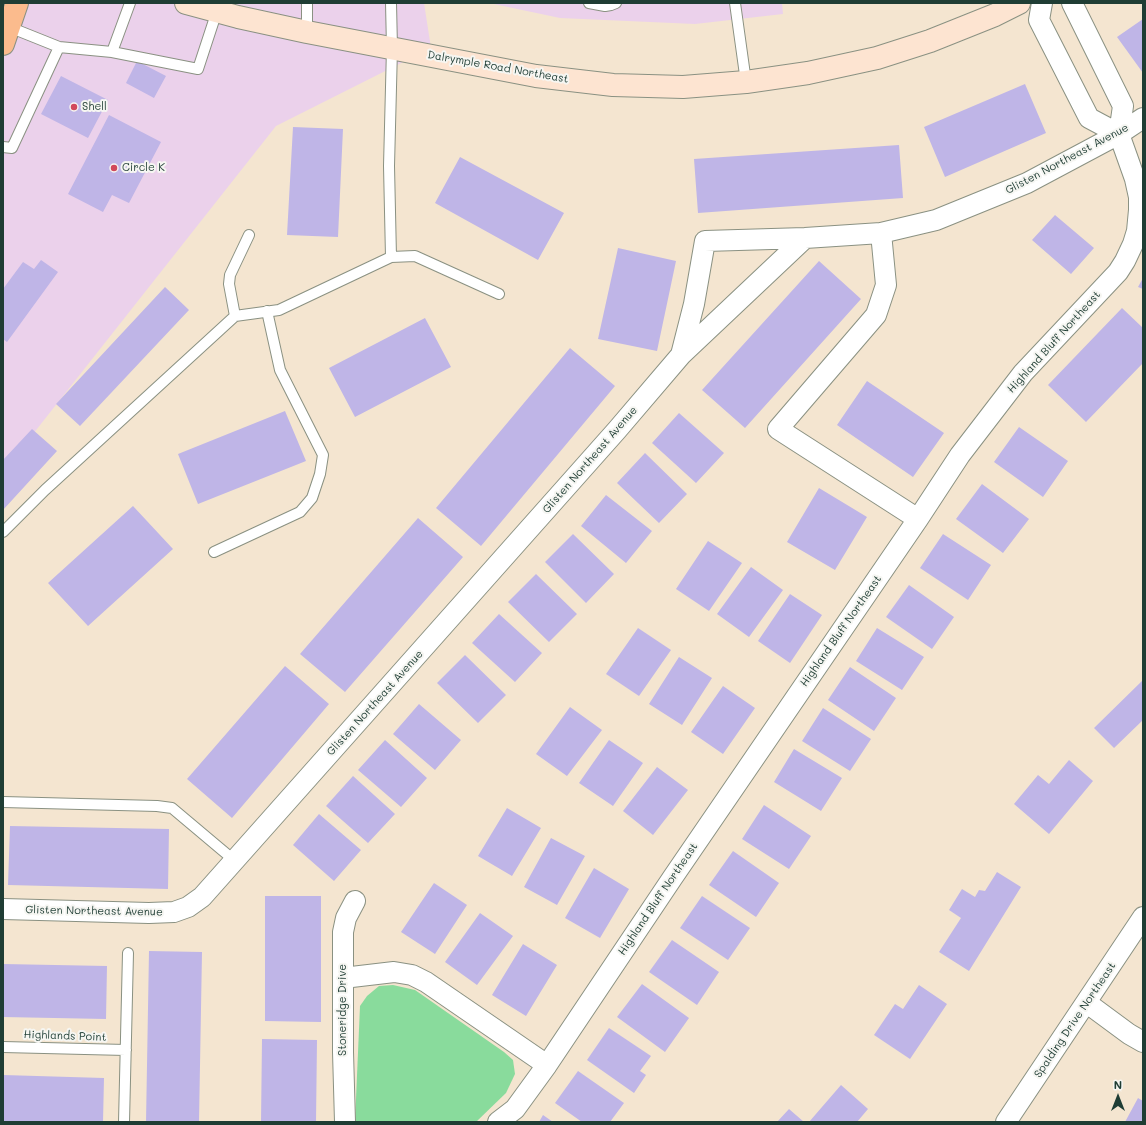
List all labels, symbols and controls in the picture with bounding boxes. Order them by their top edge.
street label: Dalrymple Road Northeast [426,48,570,86]
place label: Shell [82,100,107,114]
marker: Shell [69,102,79,112]
street label: Glisten Northeast Avenue [1003,121,1131,197]
place label: Circle K [122,161,165,175]
marker: Circle K [109,163,119,173]
street label: Highland Bluff Northeast [1005,288,1103,396]
street label: Glisten Northeast Avenue [540,404,640,516]
street label: Highland Bluff Northeast [798,573,884,689]
street label: Glisten Northeast Avenue [324,647,426,759]
street label: Highland Bluff Northeast [615,840,701,958]
street label: Glisten Northeast Avenue [25,903,163,919]
street label: Spalding Drive Northeast [1031,960,1119,1080]
street label: Stoneridge Drive [336,964,350,1056]
street label: Highlands Point [23,1028,107,1044]
north arrow [1098,1077,1138,1117]
text: N [1114,1077,1122,1092]

